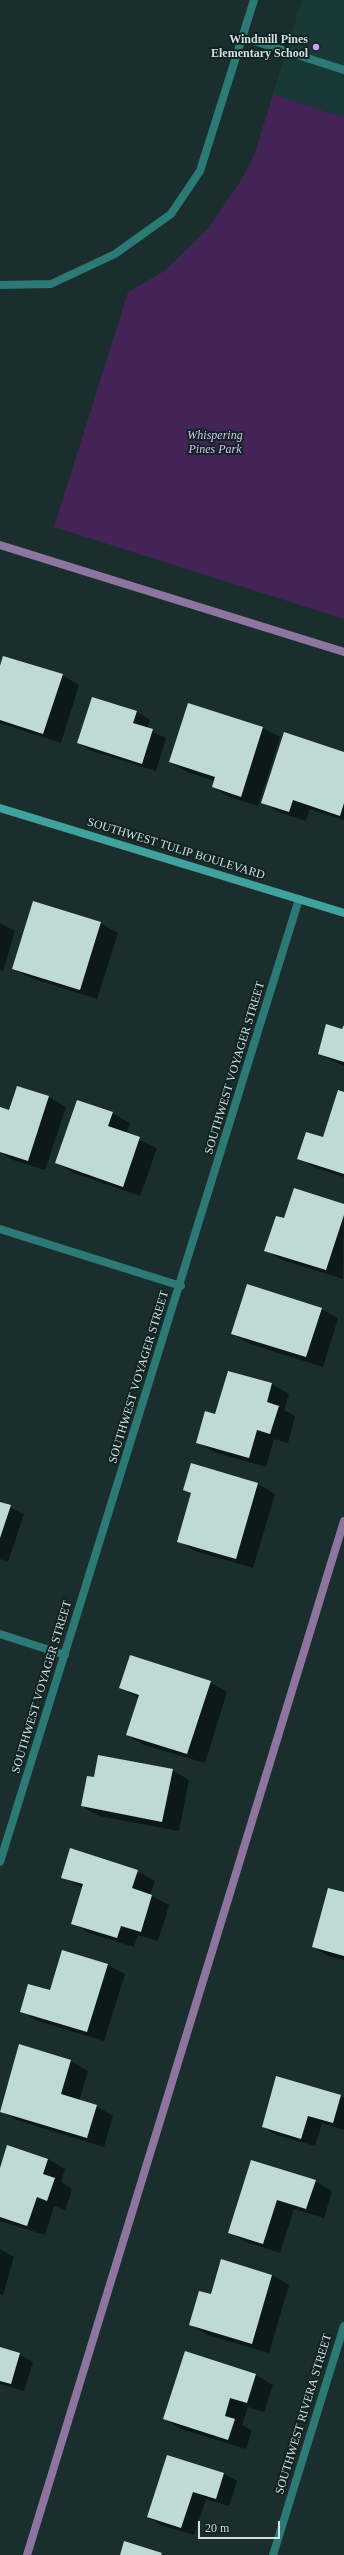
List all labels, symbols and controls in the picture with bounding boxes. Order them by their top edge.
place label: Windmill Pines Elementary School [211,33,308,61]
marker: Windmill Pines Elementary School [311,42,321,52]
park label: Whispering Pines Park [187,429,243,457]
street label: SOUTHWEST TULIP BOULEVARD [85,815,267,883]
street label: SOUTHWEST VOYAGER STREET [202,980,268,1156]
street label: SOUTHWEST VOYAGER STREET [106,1289,172,1465]
street label: SOUTHWEST VOYAGER STREET [9,1599,75,1775]
street label: SOUTHWEST RIVERA STREET [273,2332,335,2496]
scale bar [200,2513,282,2539]
text: 20 m [205,2521,229,2535]

